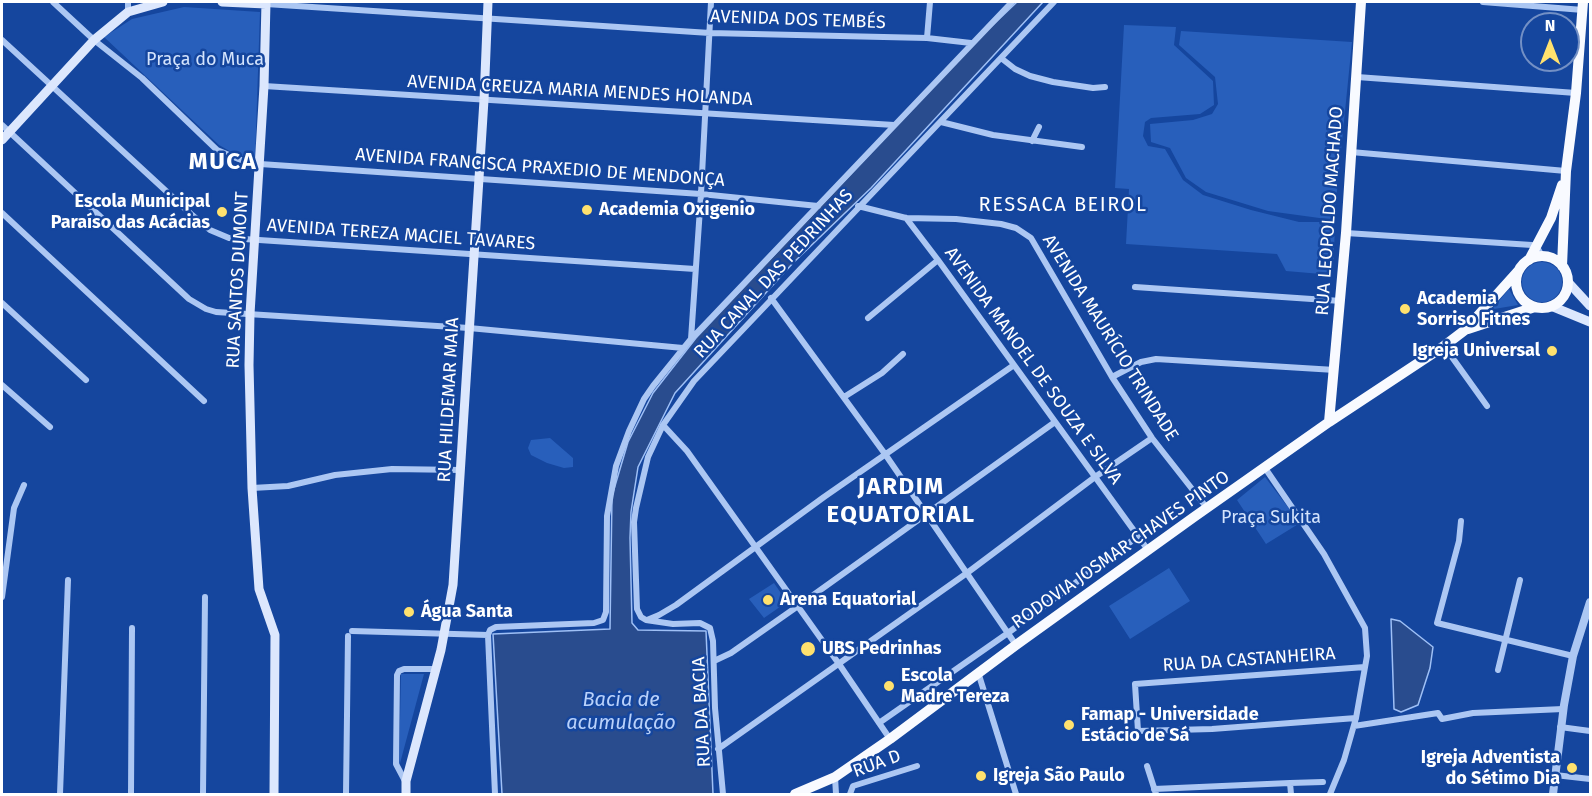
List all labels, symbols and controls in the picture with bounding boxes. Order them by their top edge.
street label: AVENIDA DOS TEMBÉS [710,6,886,34]
north arrow [1520,12,1580,72]
text: N [1545,16,1555,35]
park label: Praça do Muca [146,49,264,71]
street label: AVENIDA CREUZA MARIA MENDES HOLANDA [407,71,753,111]
street label: RUA LEOPOLDO MACHADO [1312,106,1348,316]
street label: AVENIDA FRANCISCA PRAXEDIO DE MENDONÇA [355,144,725,192]
district label: MUCA [189,148,257,176]
street label: RUA CANAL DAS PEDRINHAS [690,185,858,363]
place label: Escola Municipal Paraíso das Acácias [51,191,210,234]
street label: RUA SANTOS DUMONT [223,191,253,369]
district label: RESSACA BEIROL [979,193,1147,217]
place label: Academia Oxigenio [599,199,755,221]
marker: Academia Oxigenio [580,203,594,217]
marker: Escola Municipal Paraíso das Acácias [215,205,229,219]
street label: AVENIDA TEREZA MACIEL TAVARES [266,215,536,255]
street label: AVENIDA MAURÍCIO TRINDADE [1037,231,1183,445]
street label: AVENIDA MANOEL DE SOUZA E SILVA [940,243,1126,489]
place label: Academia Sorriso Fitnes [1417,288,1530,330]
marker: Academia Sorriso Fitnes [1398,302,1412,316]
street label: RUA HILDEMAR MAIA [434,317,464,483]
place label: Igreja Universal [1412,340,1540,362]
marker: Igreja Universal [1545,344,1559,358]
street label: RODOVIA JOSMAR CHAVES PINTO [1008,466,1234,634]
district label: JARDIM EQUATORIAL [826,473,976,529]
park label: Praça Sukita [1221,507,1321,529]
place label: Arena Equatorial [780,589,916,611]
marker: Arena Equatorial [761,593,775,607]
place label: Água Santa [421,601,513,623]
marker: Água Santa [402,605,416,619]
place label: UBS Pedrinhas [822,638,941,660]
marker: UBS Pedrinhas [799,640,817,658]
street label: RUA DA CASTANHEIRA [1162,643,1336,677]
street label: RUA DA BACIA [688,656,716,768]
place label: Escola Madre Tereza [901,665,1010,708]
marker: Escola Madre Tereza [882,679,896,693]
water label: Bacia de acumulação [566,688,676,735]
place label: Famap - Universidade Estácio de Sá [1081,704,1259,746]
marker: Famap - Universidade Estácio de Sá [1062,718,1076,732]
street label: RUA D [850,745,904,783]
place label: Igreja Adventista do Sétimo Dia [1421,747,1560,789]
marker: Igreja Adventista do Sétimo Dia [1565,761,1579,775]
place label: Igreja São Paulo [993,765,1125,787]
marker: Igreja São Paulo [974,769,988,783]

